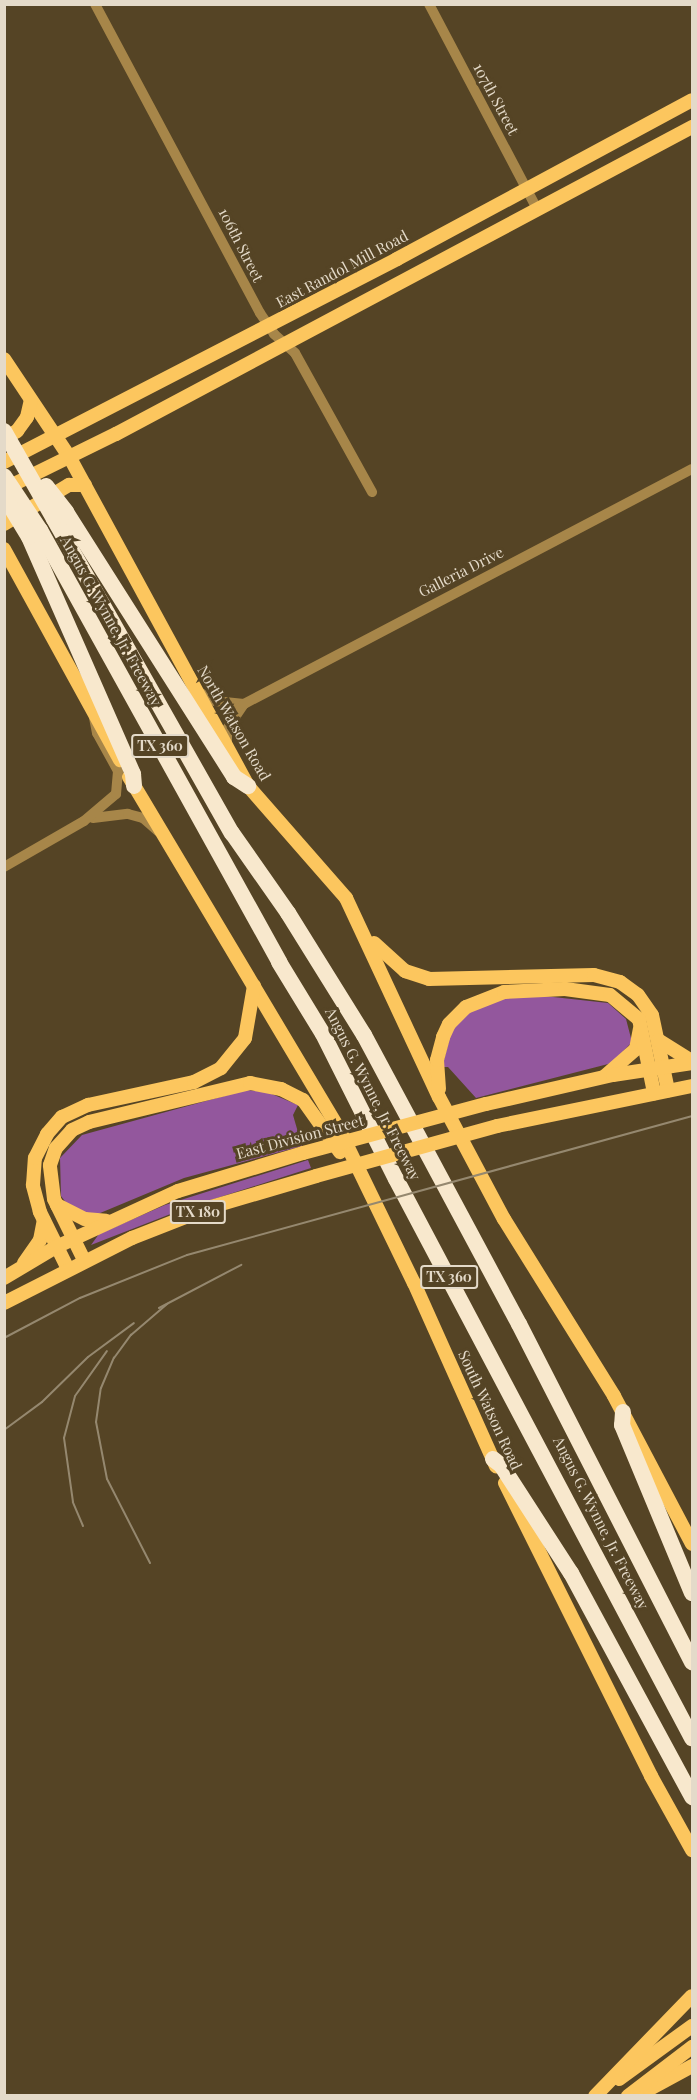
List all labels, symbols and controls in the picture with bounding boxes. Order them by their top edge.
street label: 107th Street [470,60,522,138]
street label: 106th Street [215,205,267,285]
street label: East Randol Mill Road [273,226,411,312]
street label: Angus G. Wynne, Jr. Freeway [57,533,165,709]
street label: Galleria Drive [416,543,506,601]
street label: North Watson Road [194,662,274,784]
road number: TX 360 [130,735,190,757]
street label: Angus G. Wynne, Jr. Freeway [321,1004,425,1184]
street label: East Division Street [234,1111,366,1163]
road number: TX 180 [170,1201,226,1223]
road number: TX 360 [419,1266,479,1288]
street label: South Watson Road [454,1347,526,1473]
street label: Angus G. Wynne, Jr. Freeway [549,1433,653,1613]

